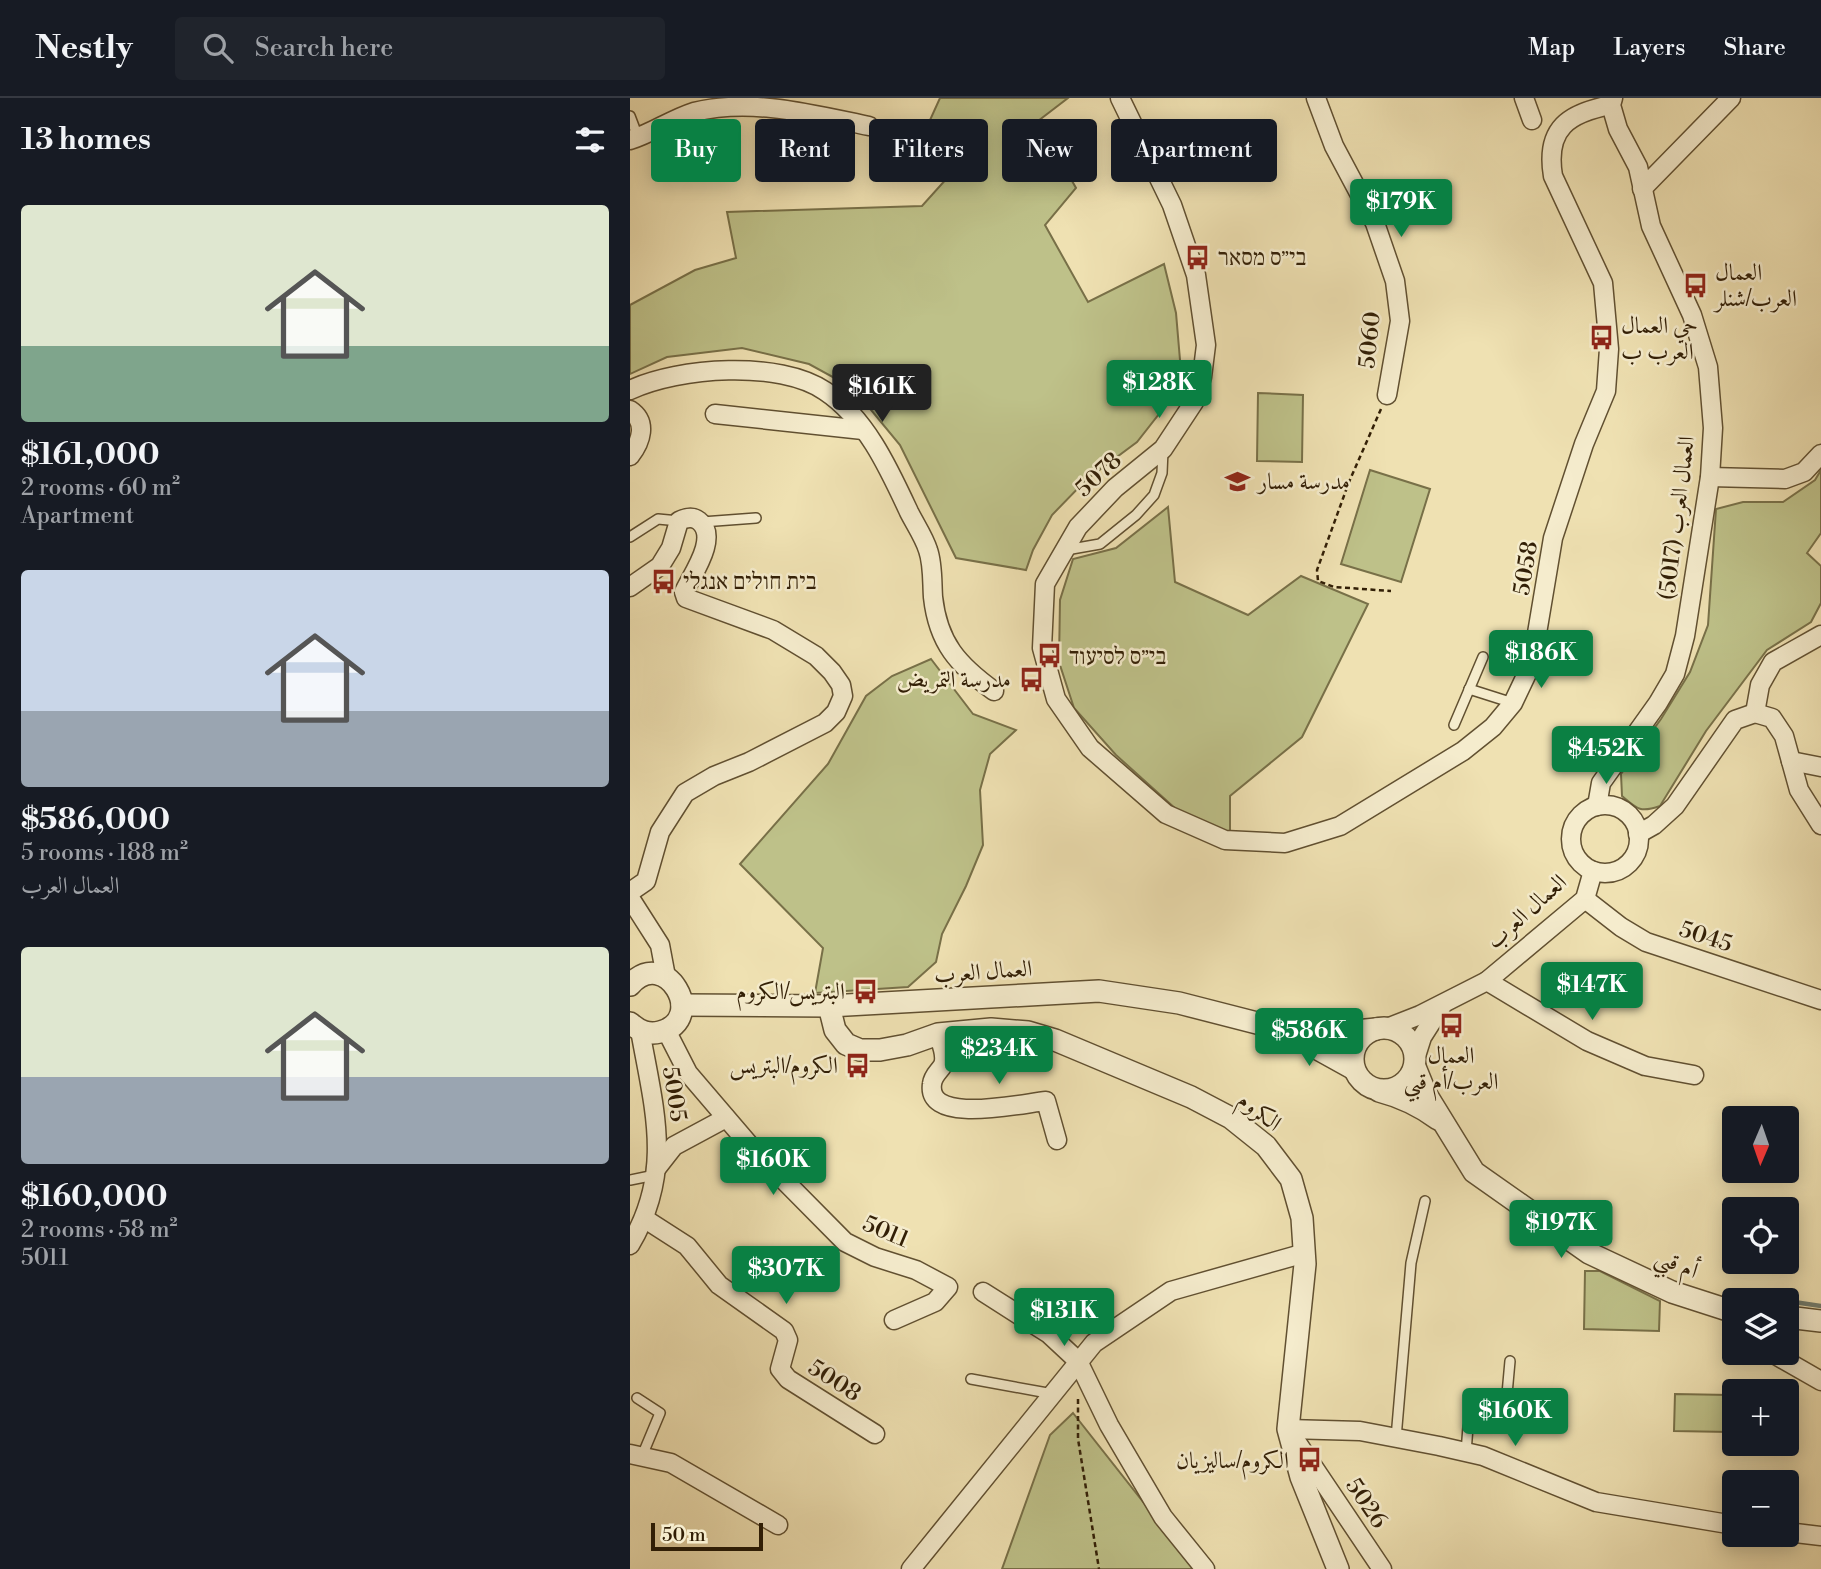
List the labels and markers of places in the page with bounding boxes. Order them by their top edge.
pin: $179K [1352,180,1450,239]
bus stop icon: בי״ס מסאר [1184,243,1212,271]
place label: בי״ס מסאר [1218,244,1306,272]
place label: العمال العرب/شنلر [1713,259,1797,313]
bus stop icon: العمال العرب/شنلر [1681,271,1709,299]
place label: حي العمال العرب ب [1621,312,1698,366]
bus stop icon: حي العمال العرب ب [1587,324,1615,352]
pin: $128K [1110,360,1208,420]
pin: $161K [833,364,931,424]
school or university icon: مدرسة مسار [1224,467,1252,495]
place label: مدرسة مسار [1256,468,1350,496]
bus stop icon: בית חולים אנגלי [649,567,677,595]
place label: בית חולים אנגלי [683,568,817,596]
pin: $186K [1492,630,1590,690]
bus stop icon: בי״ס לסיעוד [1035,642,1063,670]
place label: בי״ס לסיעוד [1069,643,1166,671]
bus stop icon: مدرسة التمريض [1017,665,1045,693]
place label: مدرسة التمريض [897,666,1011,694]
pin: $452K [1557,726,1655,786]
pin: $147K [1543,962,1641,1022]
bus stop icon: البتريس/الكروم [851,977,879,1005]
place label: البتريس/الكروم [736,978,845,1011]
pin: $586K [1260,1009,1358,1068]
bus stop icon: العمال العرب/أم قبي [1437,1011,1465,1039]
pin: $234K [950,1026,1048,1086]
place label: العمال العرب/أم قبي [1403,1042,1499,1102]
bus stop icon: الكروم/البتريس [844,1051,872,1079]
place label: الكروم/البتريس [729,1052,838,1085]
pin: $160K [724,1138,822,1197]
pin: $197K [1512,1200,1610,1260]
pin: $307K [737,1246,835,1306]
pin: $131K [1015,1288,1113,1348]
pin: $160K [1466,1388,1564,1448]
bus stop icon: الكروم/ساليزيان [1295,1446,1323,1474]
place label: الكروم/ساليزيان [1176,1447,1289,1480]

